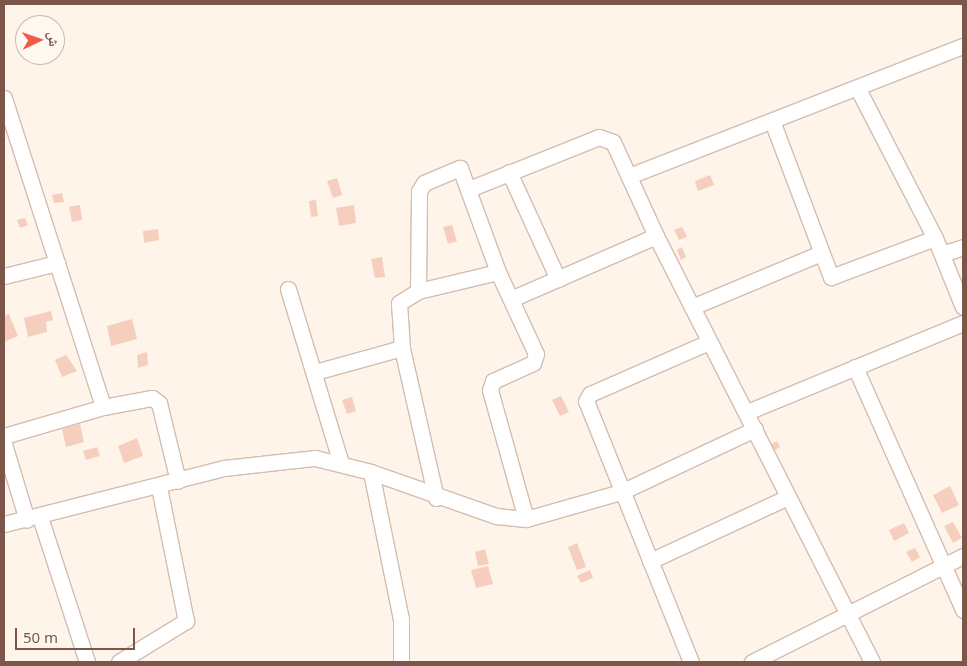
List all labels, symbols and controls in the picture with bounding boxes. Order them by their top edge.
north arrow [15,15,65,65]
text: ش [45,31,64,47]
scale bar [18,618,138,650]
text: 50 m [23,627,58,647]

